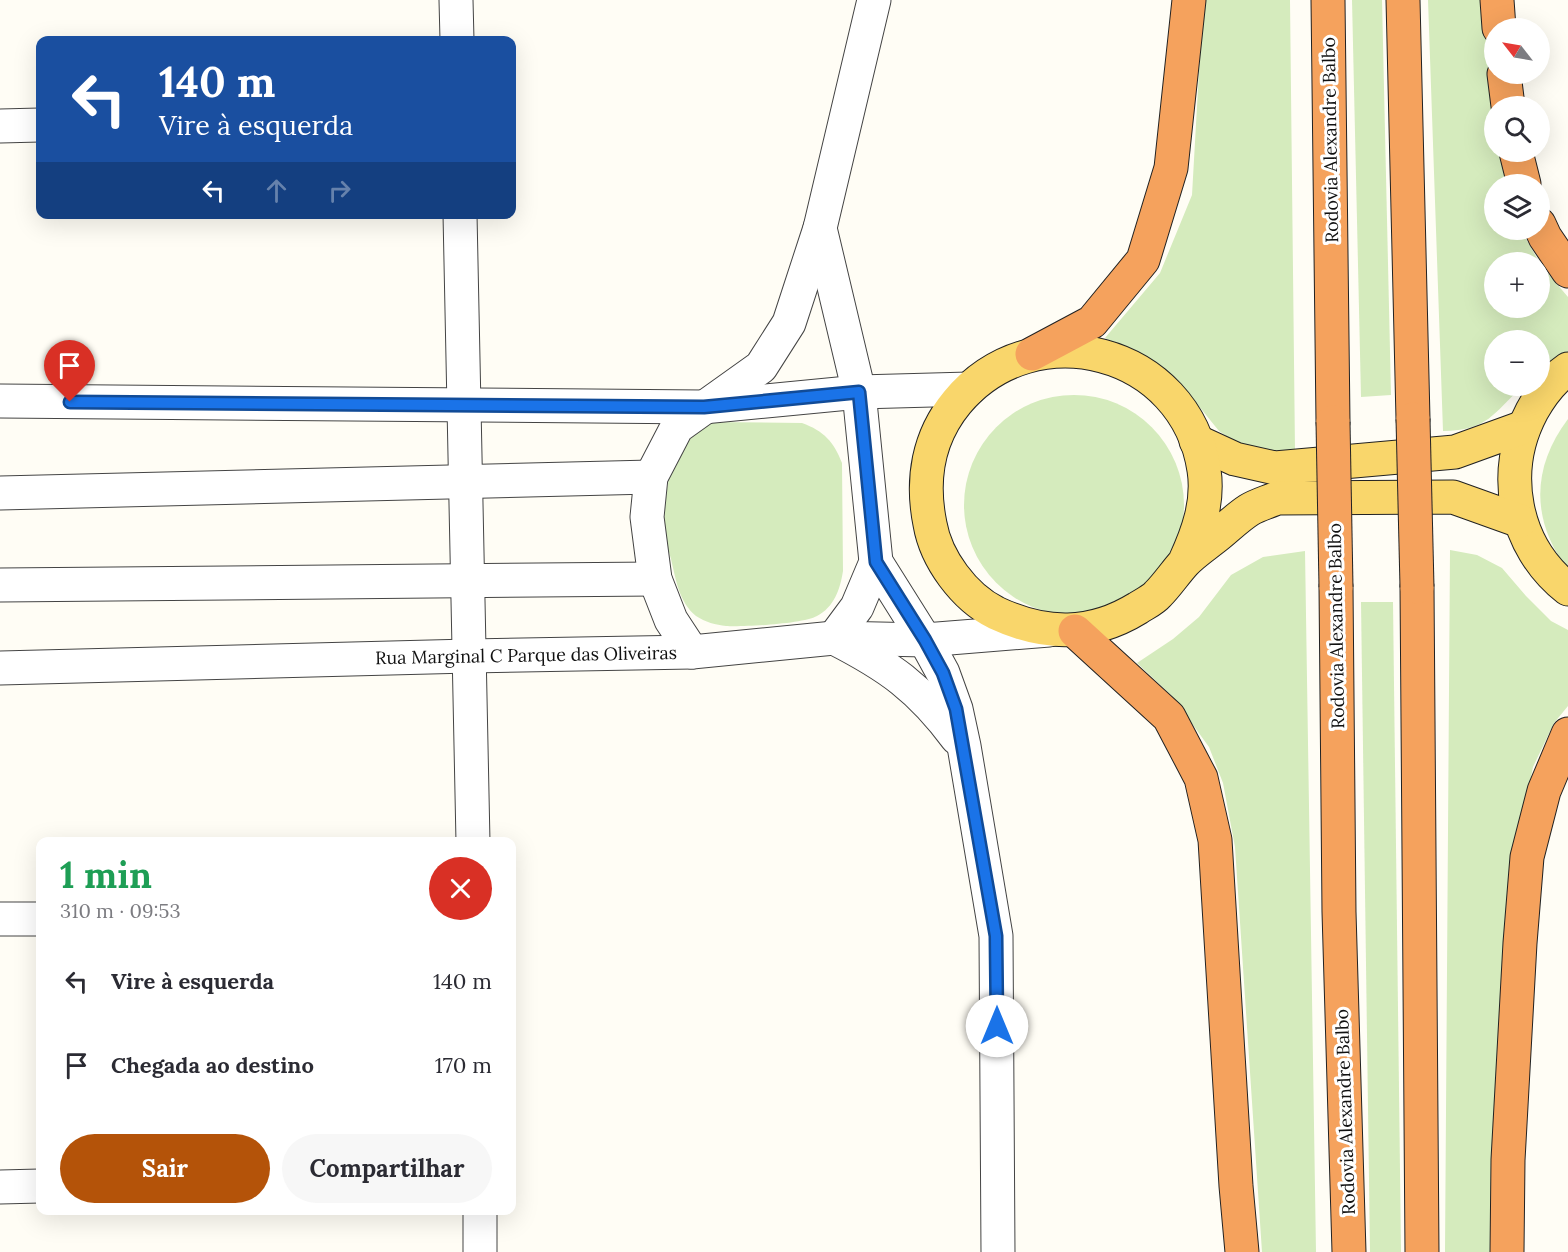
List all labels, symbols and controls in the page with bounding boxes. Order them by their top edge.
north arrow [1484,18,1550,84]
map controls [1484,18,1550,396]
street label: Rodovia Alexandre Balbo [1317,37,1343,243]
text: 140 m [159,55,275,109]
icon: left [60,60,138,138]
button: search [1484,96,1550,162]
text: Vire à esquerda [159,108,353,142]
icon: left [197,174,230,207]
icon: ahead [260,174,293,207]
icon: right [323,174,356,207]
button: layers [1484,174,1550,240]
button: + [1484,252,1550,318]
button: − [1484,330,1550,396]
pin [44,340,95,402]
icon: arrive [53,349,86,382]
street label: Rodovia Alexandre Balbo [1323,523,1349,729]
street label: Rua Marginal C Parque das Oliveiras [375,641,677,669]
text: 1 min [60,852,152,898]
button: close [429,857,492,920]
text: 310 m · 09:53 [60,898,181,923]
icon: left [60,965,93,998]
text: Vire à esquerda [111,967,274,995]
text: 140 m [433,967,492,995]
position arrow [965,994,1029,1058]
street label: Rodovia Alexandre Balbo [1330,1009,1360,1215]
icon: arrive [60,1049,93,1082]
text: Chegada ao destino [111,1051,314,1079]
text: 170 m [435,1051,492,1079]
button: Sair [60,1134,270,1203]
button: Compartilhar [282,1134,492,1203]

